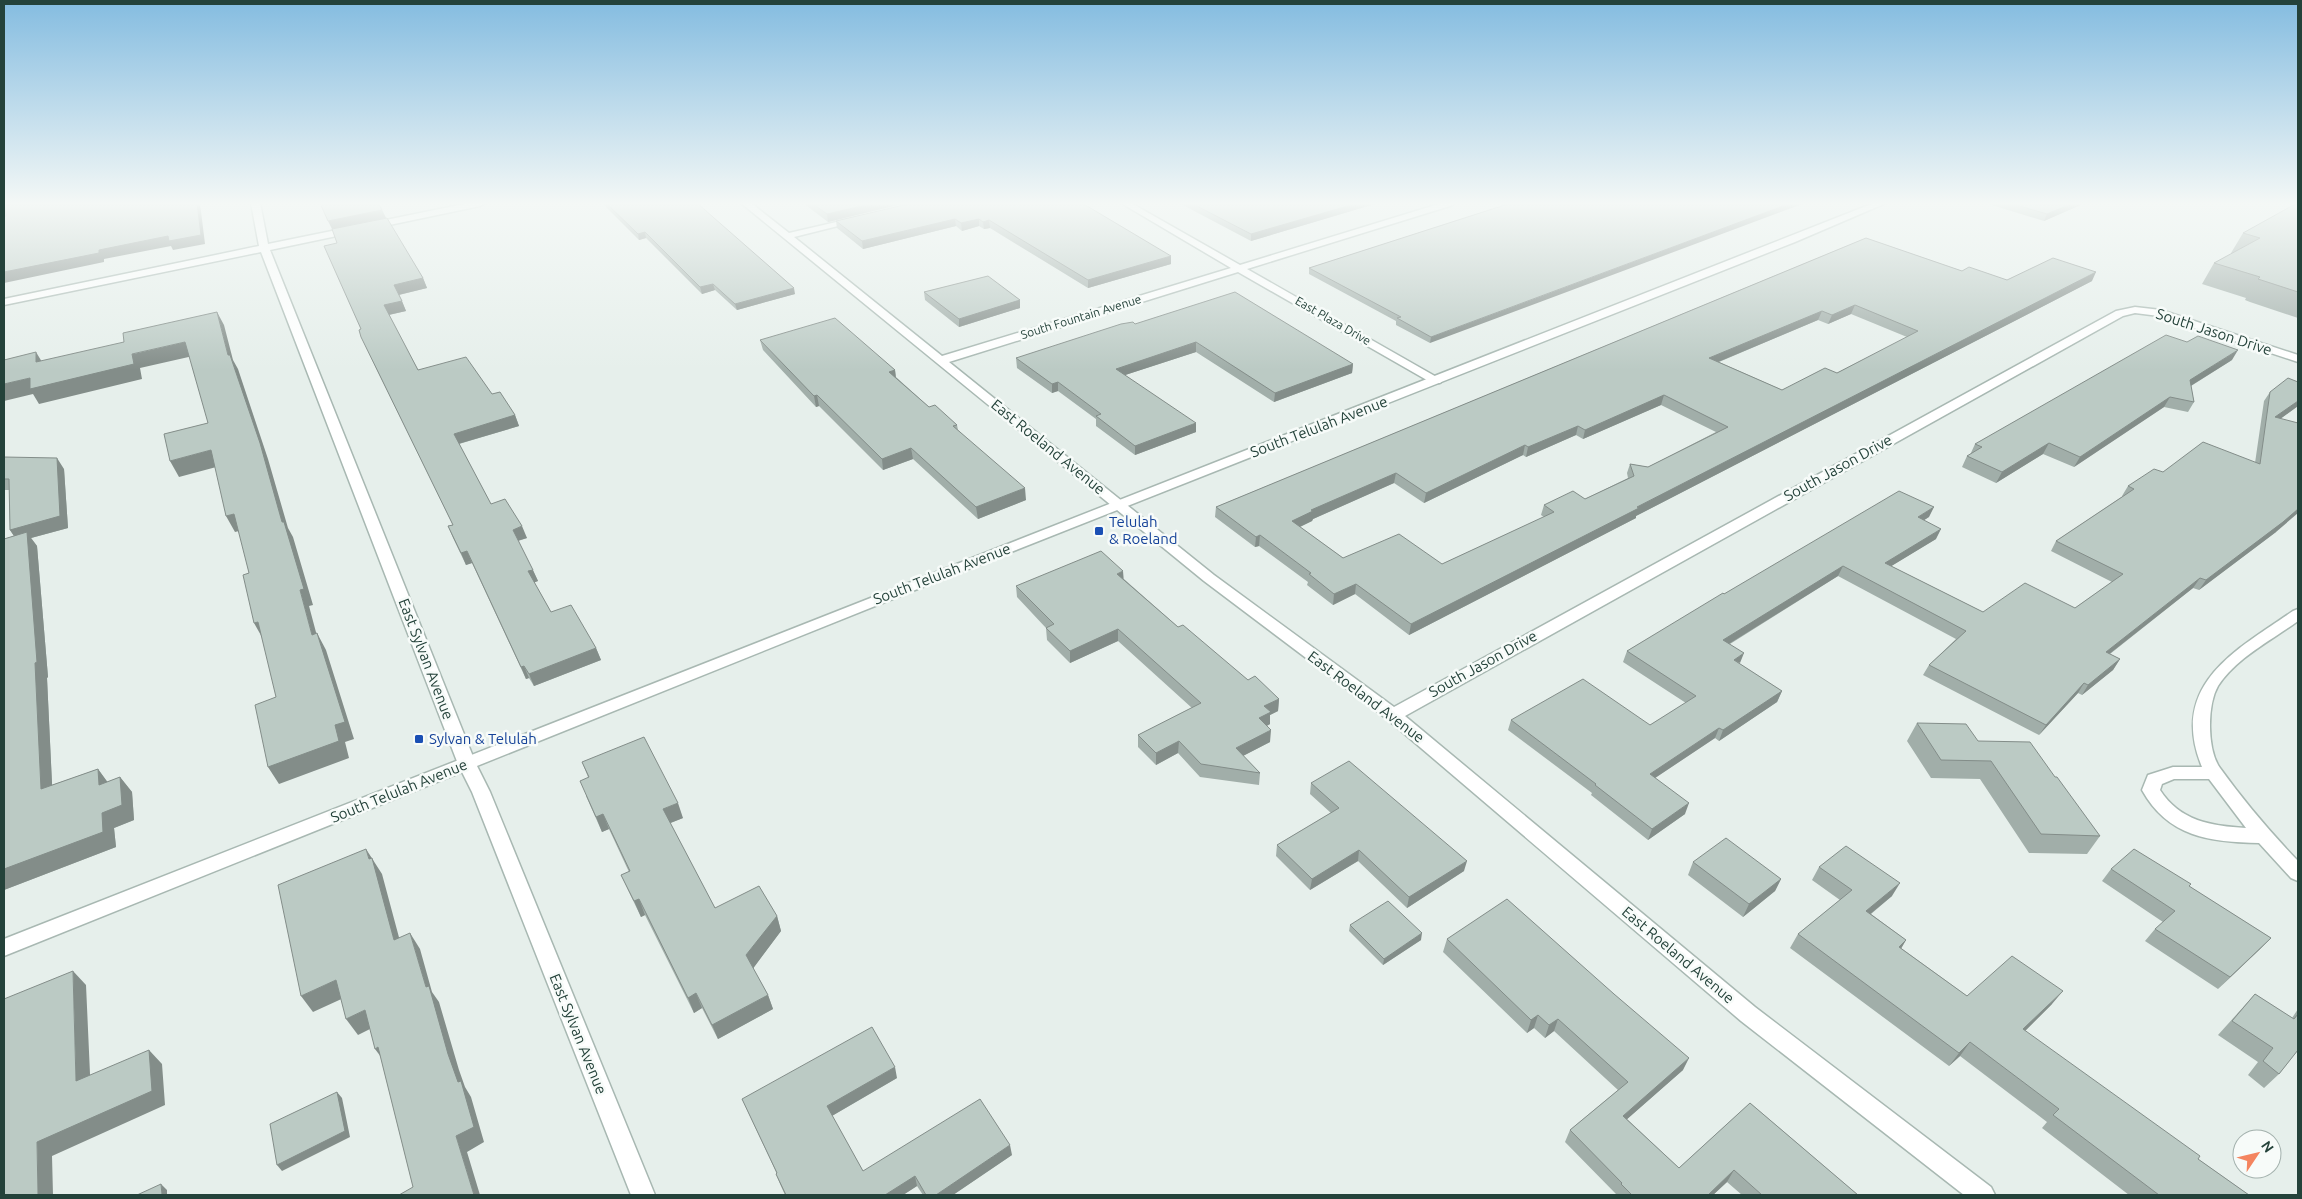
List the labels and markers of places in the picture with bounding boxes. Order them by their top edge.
place label: Telulah & Roeland [1109,513,1178,547]
marker: Telulah & Roeland [1093,525,1105,537]
place label: Sylvan & Telulah [429,730,537,747]
marker: Sylvan & Telulah [413,733,425,745]

